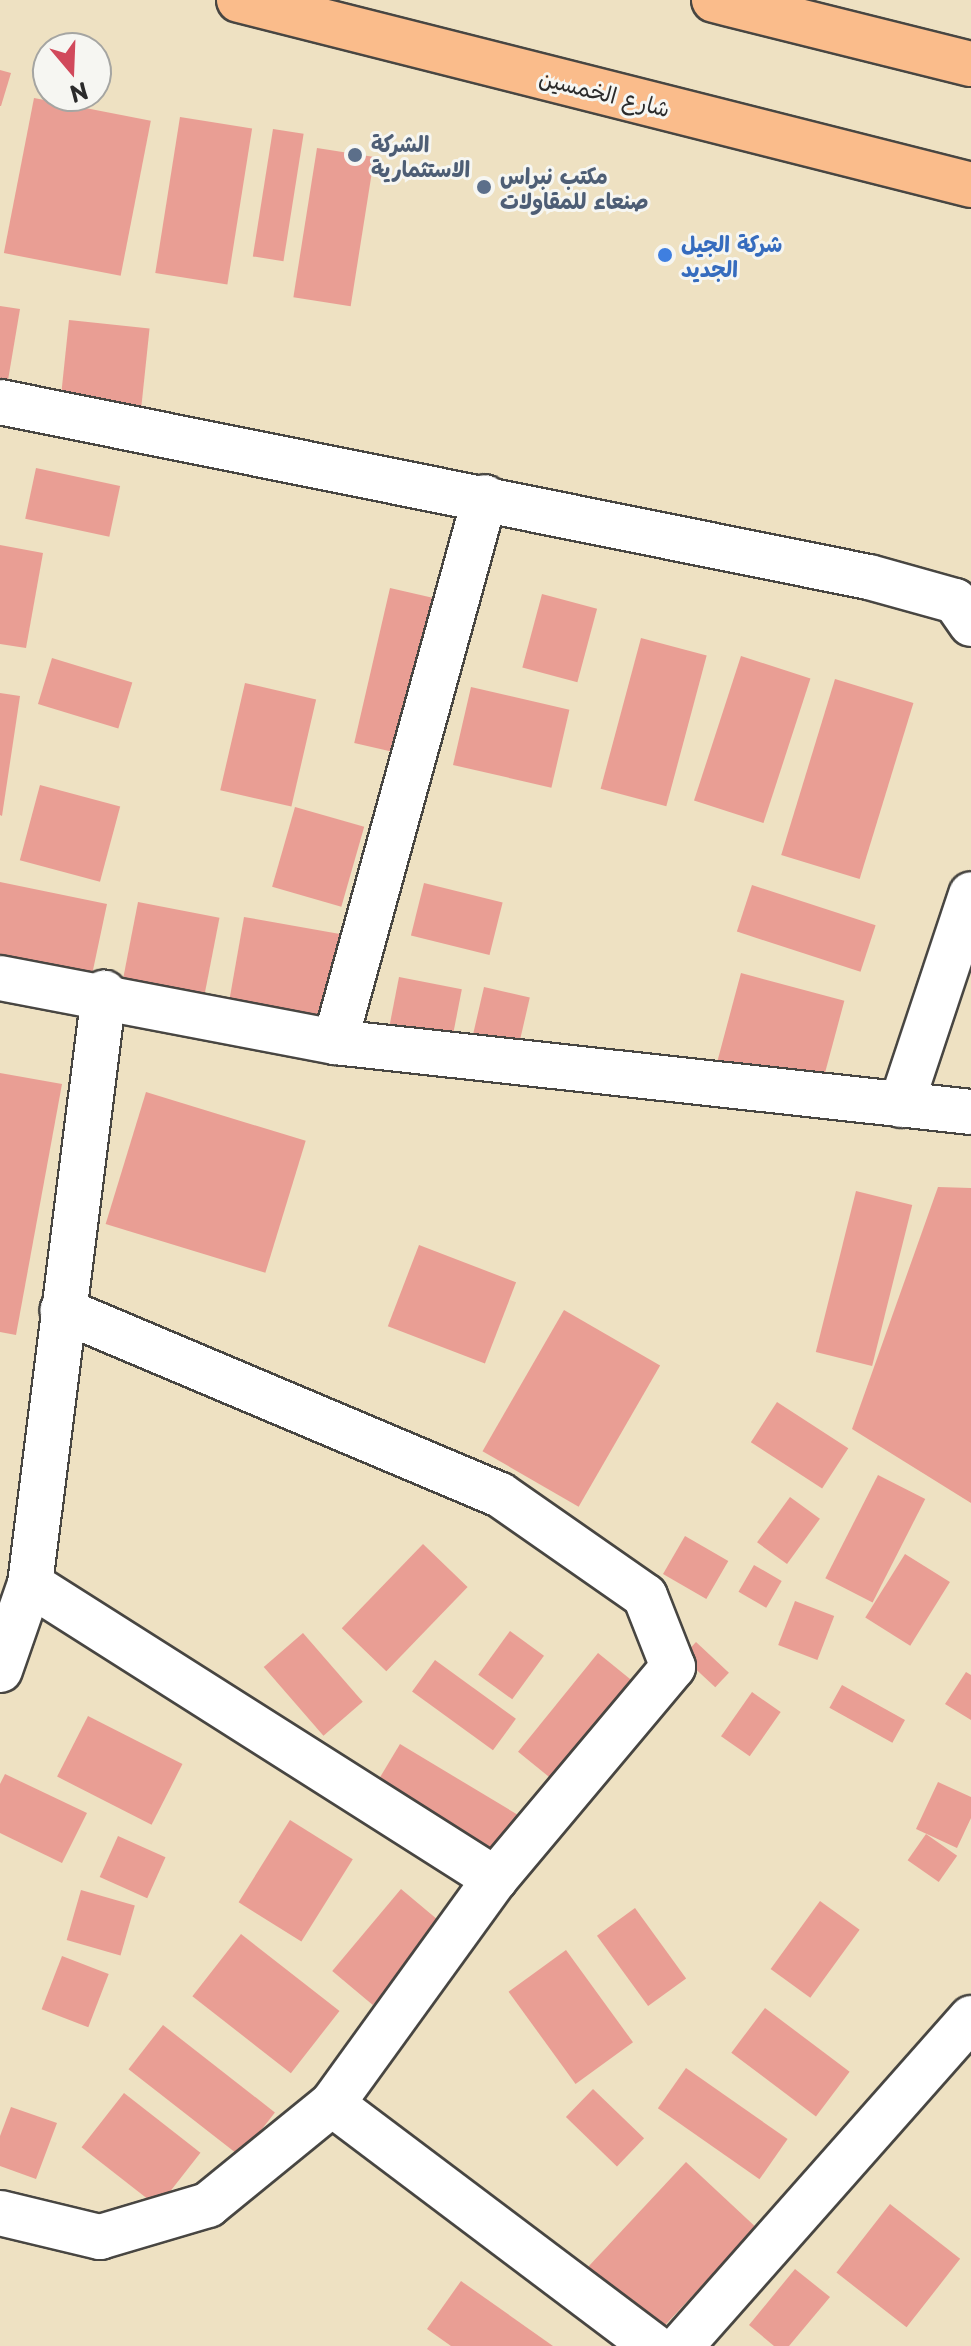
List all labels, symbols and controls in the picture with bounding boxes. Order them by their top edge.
north arrow [32,32,112,112]
street label: شارع الخمسين [537,63,673,121]
text: N [66,75,93,112]
place label: الشركة الاستثمارية [371,129,470,180]
marker: الشركة الاستثمارية [346,146,364,164]
place label: مكتب نبراس صنعاء للمقاولات [500,161,649,212]
marker: مكتب نبراس صنعاء للمقاولات [475,178,493,196]
place label: شركة الجيل الجديد [681,229,782,280]
marker: شركة الجيل الجديد [656,246,674,264]

